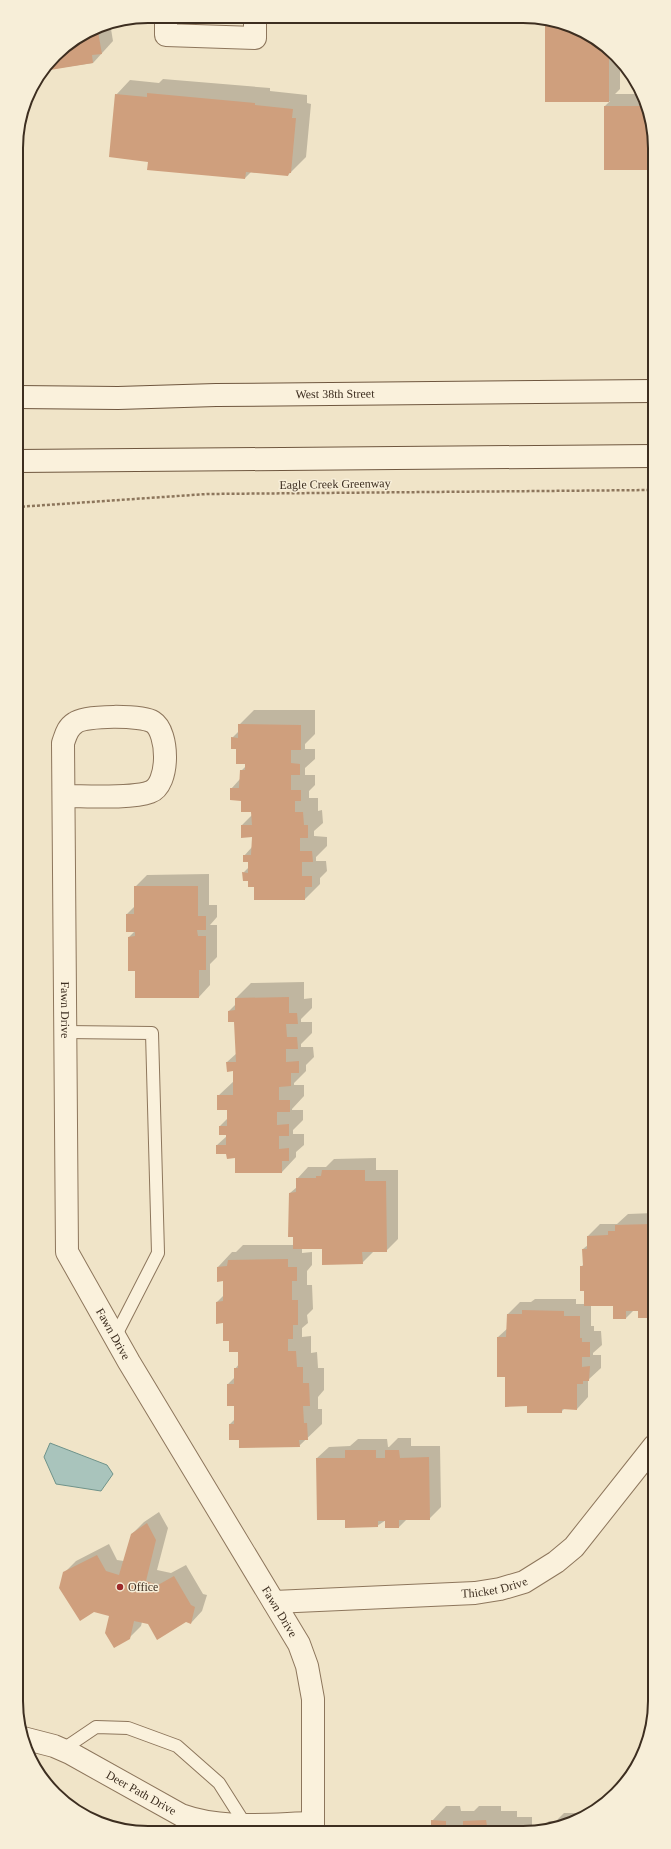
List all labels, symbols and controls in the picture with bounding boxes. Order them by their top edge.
street label: West 38th Street [295,387,375,401]
street label: Eagle Creek Greenway [279,476,391,492]
street label: Fawn Drive [58,981,72,1038]
street label: Fawn Drive [93,1306,133,1362]
street label: Thicket Drive [461,1574,530,1601]
place label: Office [128,1580,158,1594]
marker: Office [115,1582,125,1592]
street label: Fawn Drive [259,1584,300,1640]
street label: Deer Path Drive [104,1768,179,1818]

